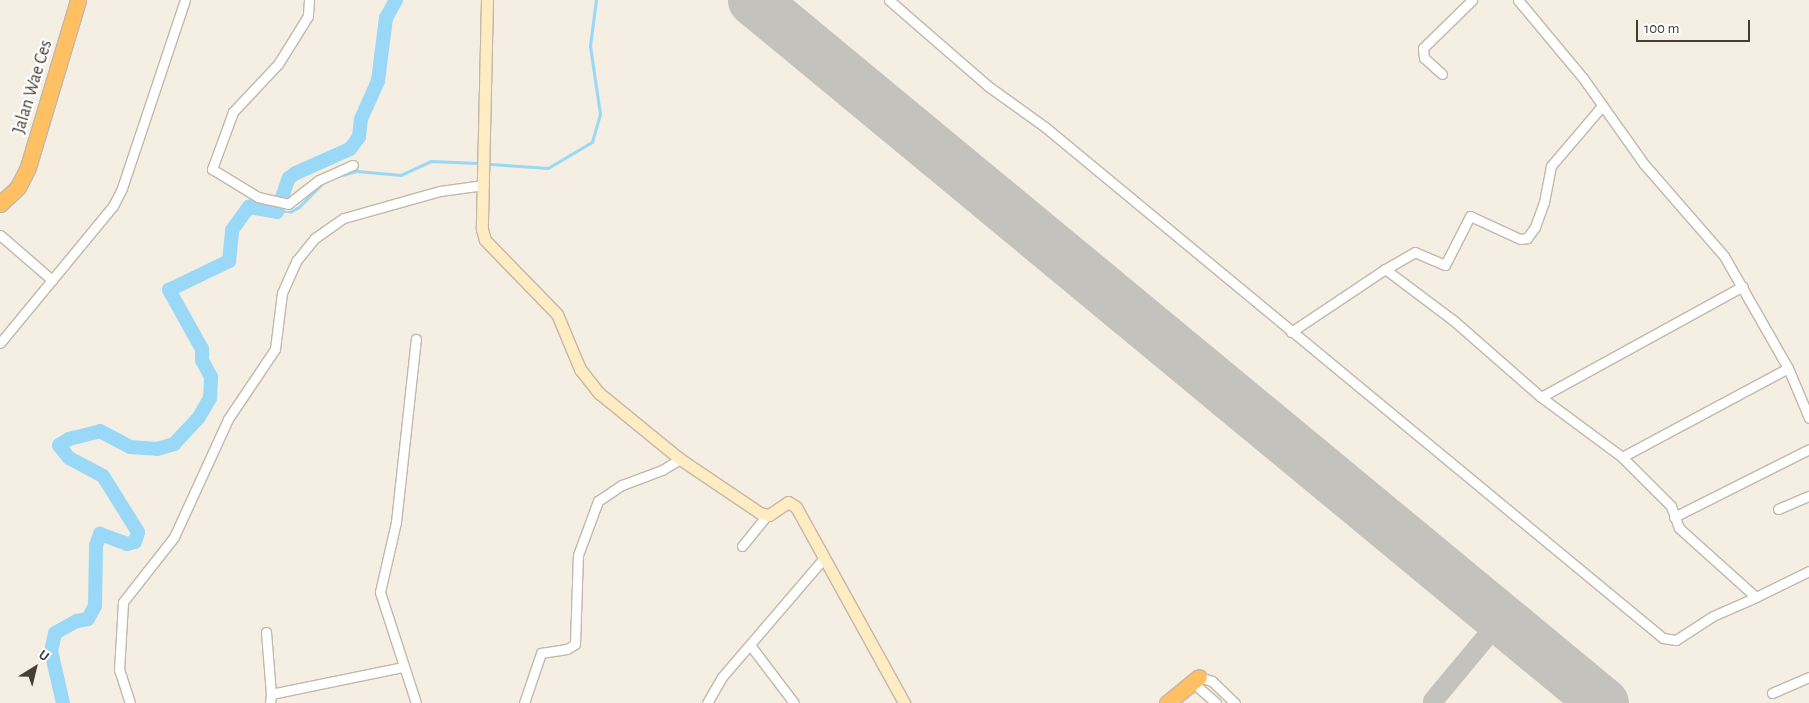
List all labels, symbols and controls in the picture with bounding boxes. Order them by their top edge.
scale bar [1639,10,1753,42]
text: 100 m [1644,21,1679,36]
street label: Jalan Wae Ces [8,37,58,137]
north arrow [10,643,60,693]
text: U [36,648,52,664]

